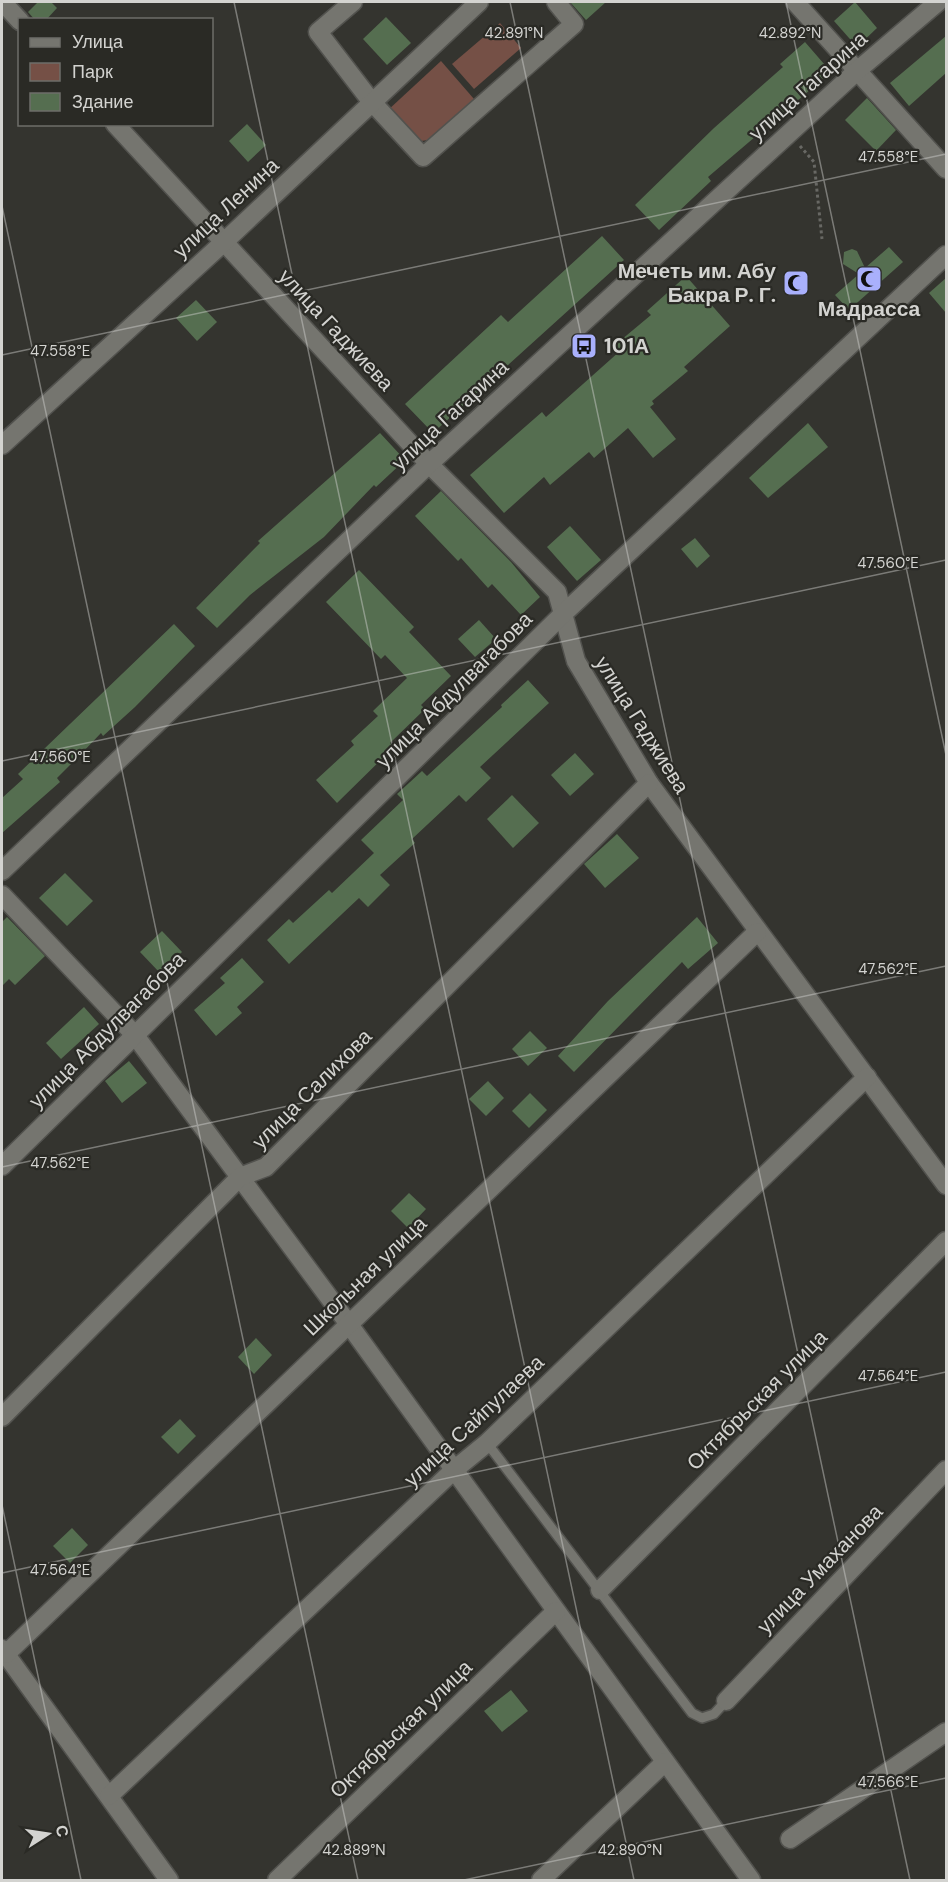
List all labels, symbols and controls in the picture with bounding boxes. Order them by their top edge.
legend [18,18,213,126]
text: 42.891°N [485,23,543,43]
text: 42.892°N [759,23,821,43]
street label: улица Гагарина [743,25,874,147]
text: Улица [72,30,124,54]
text: Парк [72,60,113,84]
text: Здание [72,90,133,114]
text: 47.558°E [858,147,918,167]
street label: улица Ленина [167,151,285,264]
place label: Мечеть им. Абу Бакра Р. Г. [618,257,776,309]
street label: улица Гаджиева [272,263,400,397]
mosque icon: Мадрасса [854,264,884,294]
mosque icon: Мечеть им. Абу Бакра Р. Г. [781,268,811,298]
place label: Мадрасса [818,295,921,323]
bus stop icon: 101А [569,331,599,361]
place label: 101А [604,332,649,360]
text: 47.558°E [30,341,90,361]
street label: улица Гагарина [385,353,515,477]
text: 47.560°E [857,553,919,573]
street label: улица Абдулвагабова [370,605,539,774]
street label: улица Гаджиева [588,651,696,799]
text: 47.560°E [29,747,91,767]
street label: улица Абдулвагабова [23,945,192,1114]
text: 47.562°E [858,959,918,979]
street label: улица Салихова [246,1023,378,1155]
text: 47.562°E [30,1153,90,1173]
street label: Школьная улица [297,1210,433,1342]
street label: Октябрьская улица [681,1323,834,1476]
street label: улица Сайпулаева [398,1349,550,1493]
text: 47.564°E [858,1366,918,1386]
street label: улица Умаханова [751,1498,889,1640]
text: 47.564°E [30,1560,90,1580]
street label: Октябрьская улица [324,1653,479,1804]
text: 47.566°E [858,1772,918,1792]
north arrow [18,1804,78,1864]
text: С [51,1823,74,1839]
text: 42.889°N [322,1840,386,1860]
text: 42.890°N [598,1840,662,1860]

